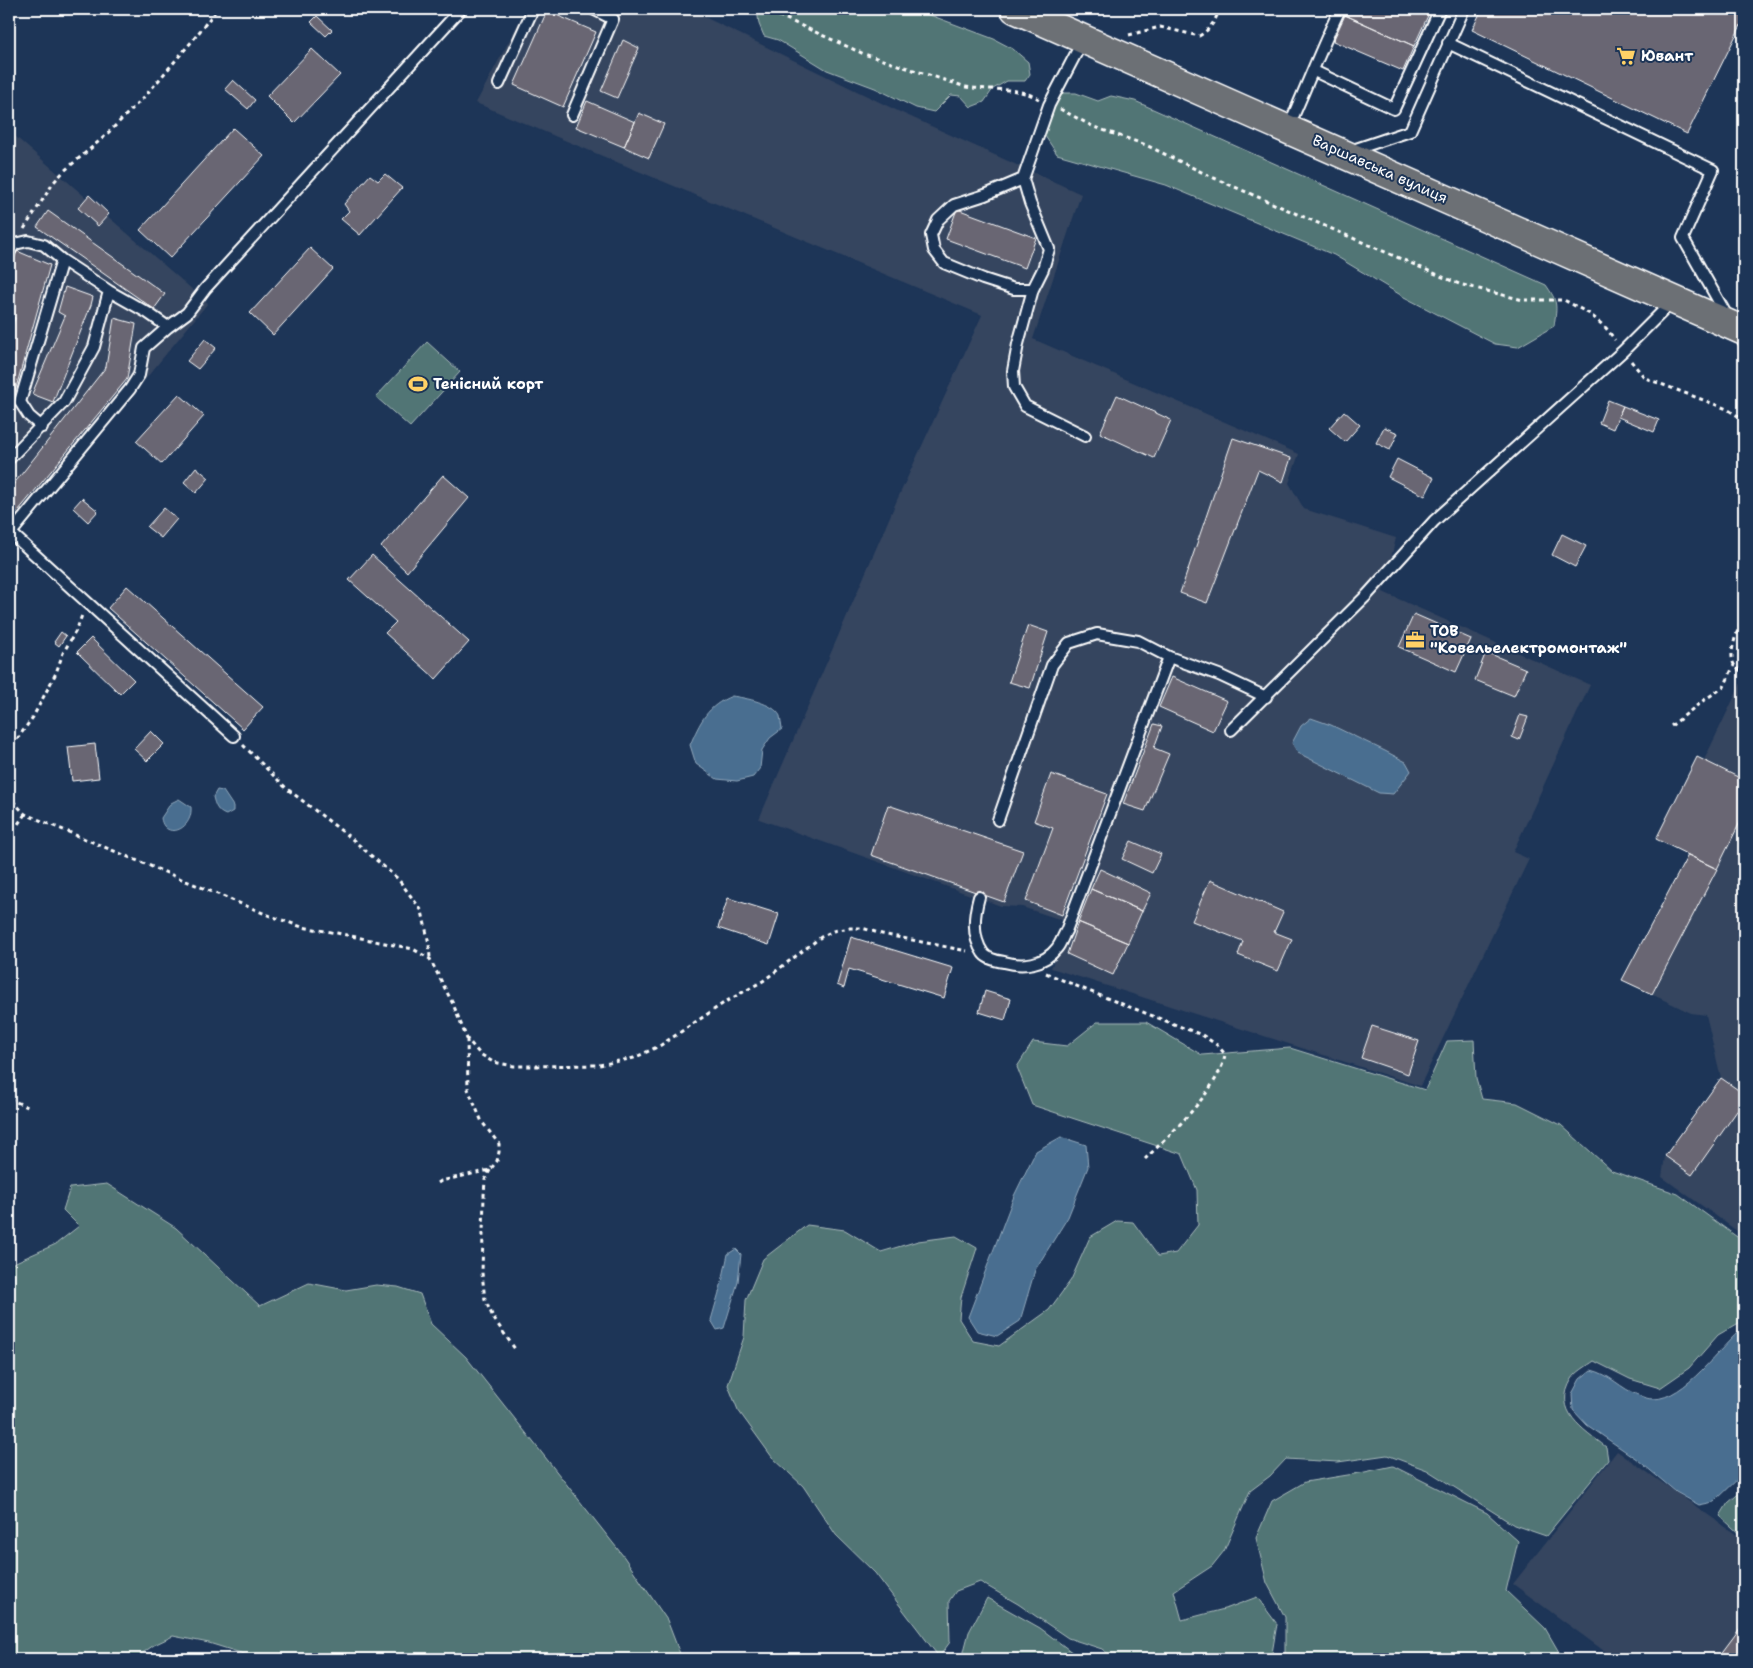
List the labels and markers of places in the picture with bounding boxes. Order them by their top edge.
supermarket icon: Ювант [1615,45,1637,67]
place label: Ювант [1641,46,1693,66]
sports icon: Тенісний корт [407,373,429,395]
place label: Тенісний корт [433,374,543,394]
place label: ТОВ "Ковельелектромонтаж" [1430,621,1627,658]
office icon: ТОВ "Ковельелектромонтаж" [1404,629,1426,651]

